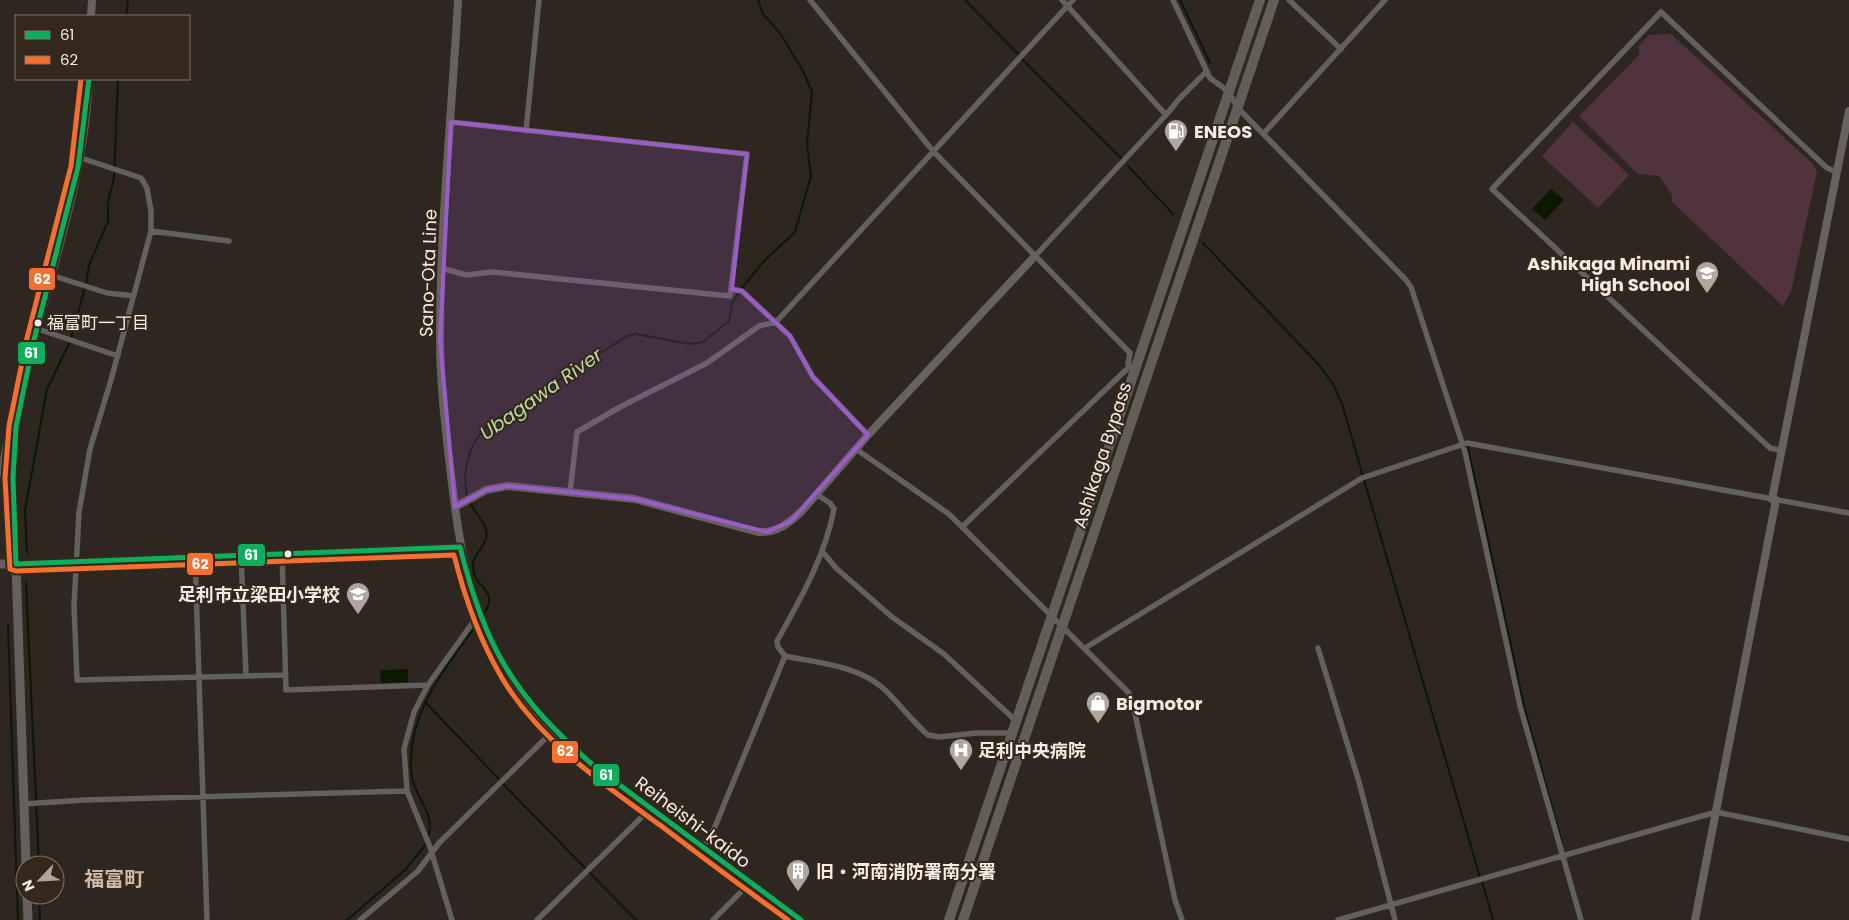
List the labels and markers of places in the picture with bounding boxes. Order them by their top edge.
fuel station icon: ENEOS [1163,118,1189,152]
place label: ENEOS [1194,119,1252,144]
place label: Ashikaga Minami High School [1527,251,1690,297]
school or university icon: Ashikaga Minami High School [1694,260,1720,294]
place label: 福富町一丁目 [47,311,149,335]
marker: 福富町一丁目 [33,318,43,328]
unlabelled marker [283,549,293,559]
school or university icon: 足利市立梁田小学校 [345,581,371,615]
place label: 足利市立梁田小学校 [178,582,340,607]
shop icon: Bigmotor [1085,690,1111,724]
place label: Bigmotor [1116,691,1203,716]
hospital icon: 足利中央病院 [948,737,974,771]
place label: 足利中央病院 [978,738,1086,763]
building icon: 旧・河南消防署南分署 [785,858,811,892]
place label: 旧・河南消防署南分署 [816,859,996,884]

